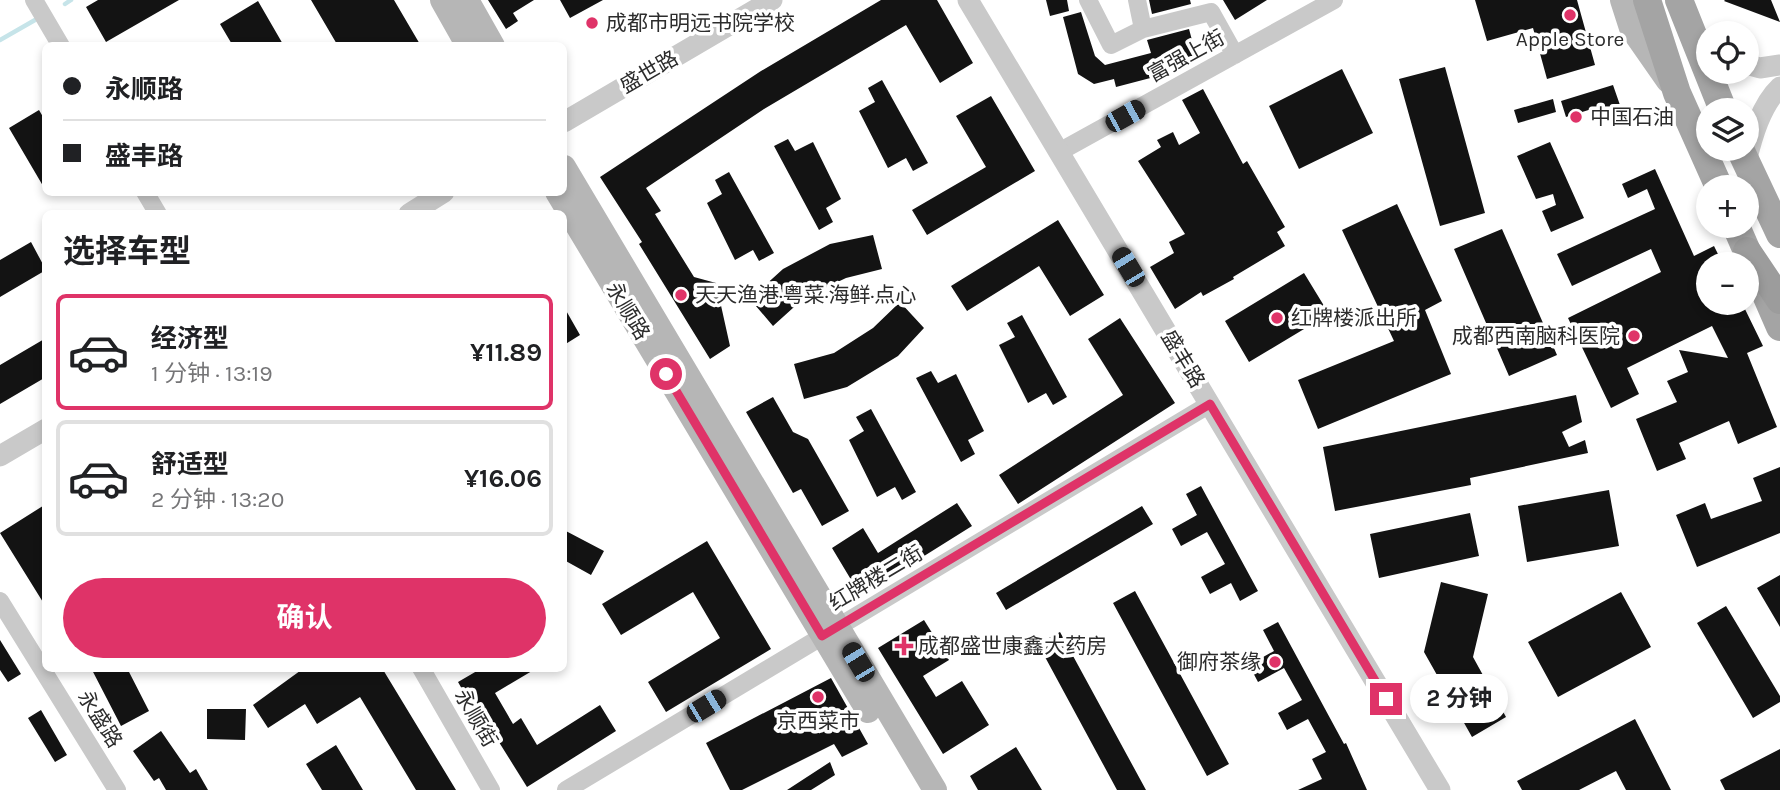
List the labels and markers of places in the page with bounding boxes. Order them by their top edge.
marker: Apple Store [1562,7,1578,23]
place label: 成都市明远书院学校 [606,11,795,35]
marker: 成都市明远书院学校 [584,15,600,31]
place label: Apple Store [1516,27,1624,51]
place label: 中国石油 [1590,105,1674,129]
marker: 中国石油 [1568,109,1584,125]
place label: 天天渔港·粤菜·海鲜·点心 [695,283,916,307]
marker: 天天渔港·粤菜·海鲜·点心 [673,287,689,303]
place label: 红牌楼派出所 [1291,306,1417,330]
marker: 红牌楼派出所 [1269,310,1285,326]
place label: 成都西南脑科医院 [1452,324,1620,348]
marker: 成都西南脑科医院 [1626,328,1642,344]
place label: 成都盛世康鑫大药房 [918,634,1107,658]
marker: 成都盛世康鑫大药房 [896,638,912,654]
place label: 御府茶缘 [1177,650,1261,674]
marker: 御府茶缘 [1267,654,1283,670]
marker: 京西菜市 [810,689,826,705]
place label: 京西菜市 [776,709,860,733]

